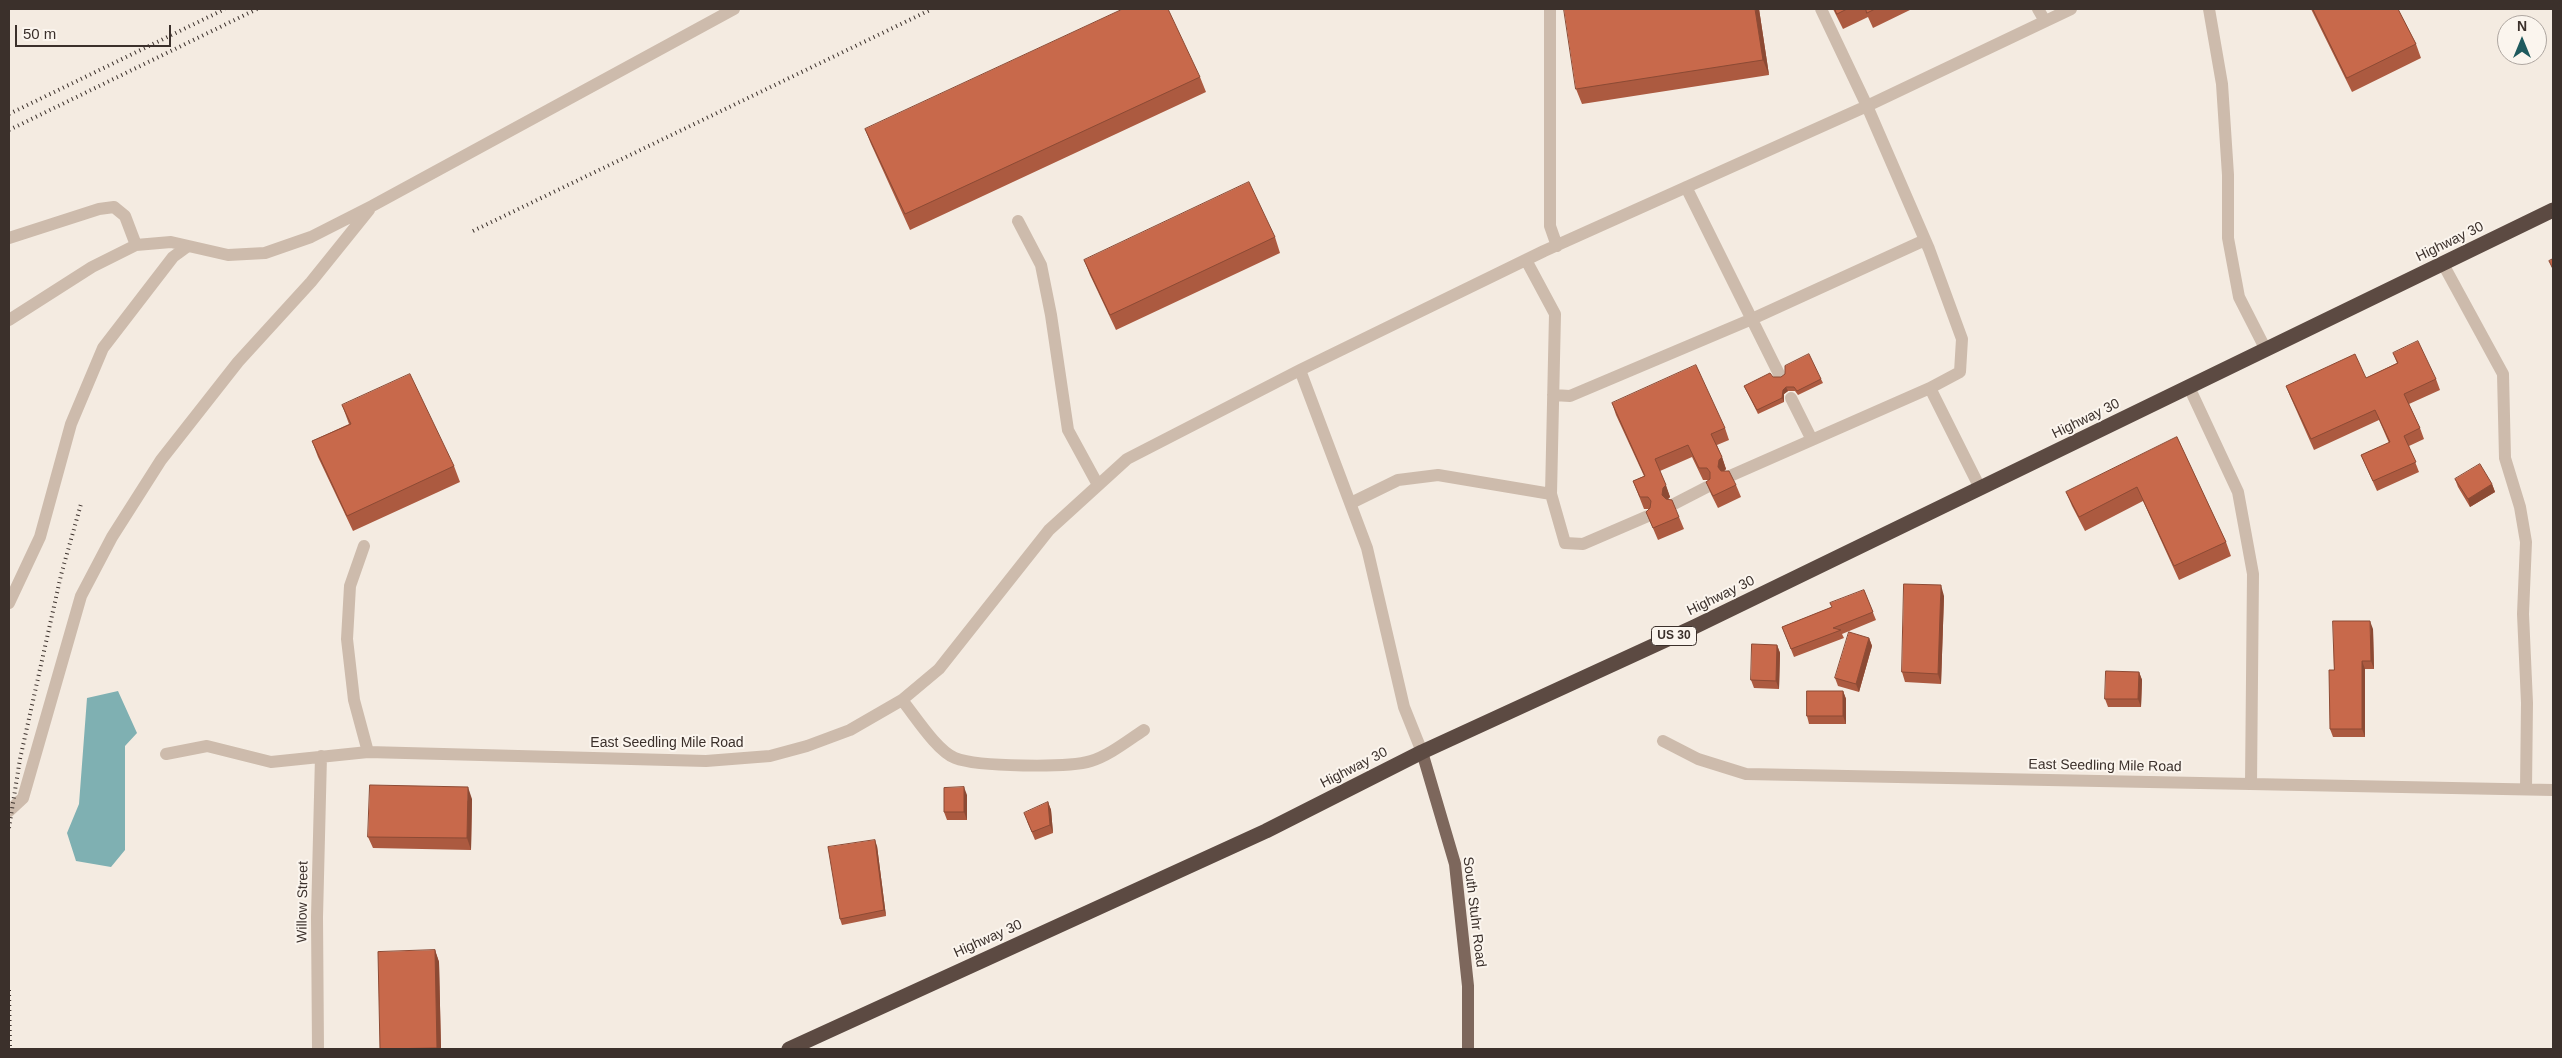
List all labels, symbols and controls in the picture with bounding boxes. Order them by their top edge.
scale bar [18,15,174,47]
north arrow [2497,15,2547,65]
text: N [2517,18,2527,34]
text: 50 m [23,25,56,42]
street label: Highway 30 [2413,218,2487,266]
street label: Highway 30 [2049,395,2123,443]
street label: Highway 30 [1684,572,1758,620]
road number: US 30 [1652,626,1696,646]
street label: East Seedling Mile Road [590,735,744,751]
street label: Highway 30 [1318,744,1390,792]
street label: East Seedling Mile Road [2028,756,2182,776]
street label: South Stuhr Road [1459,856,1489,968]
street label: Willow Street [294,861,312,943]
street label: Highway 30 [951,916,1025,962]

